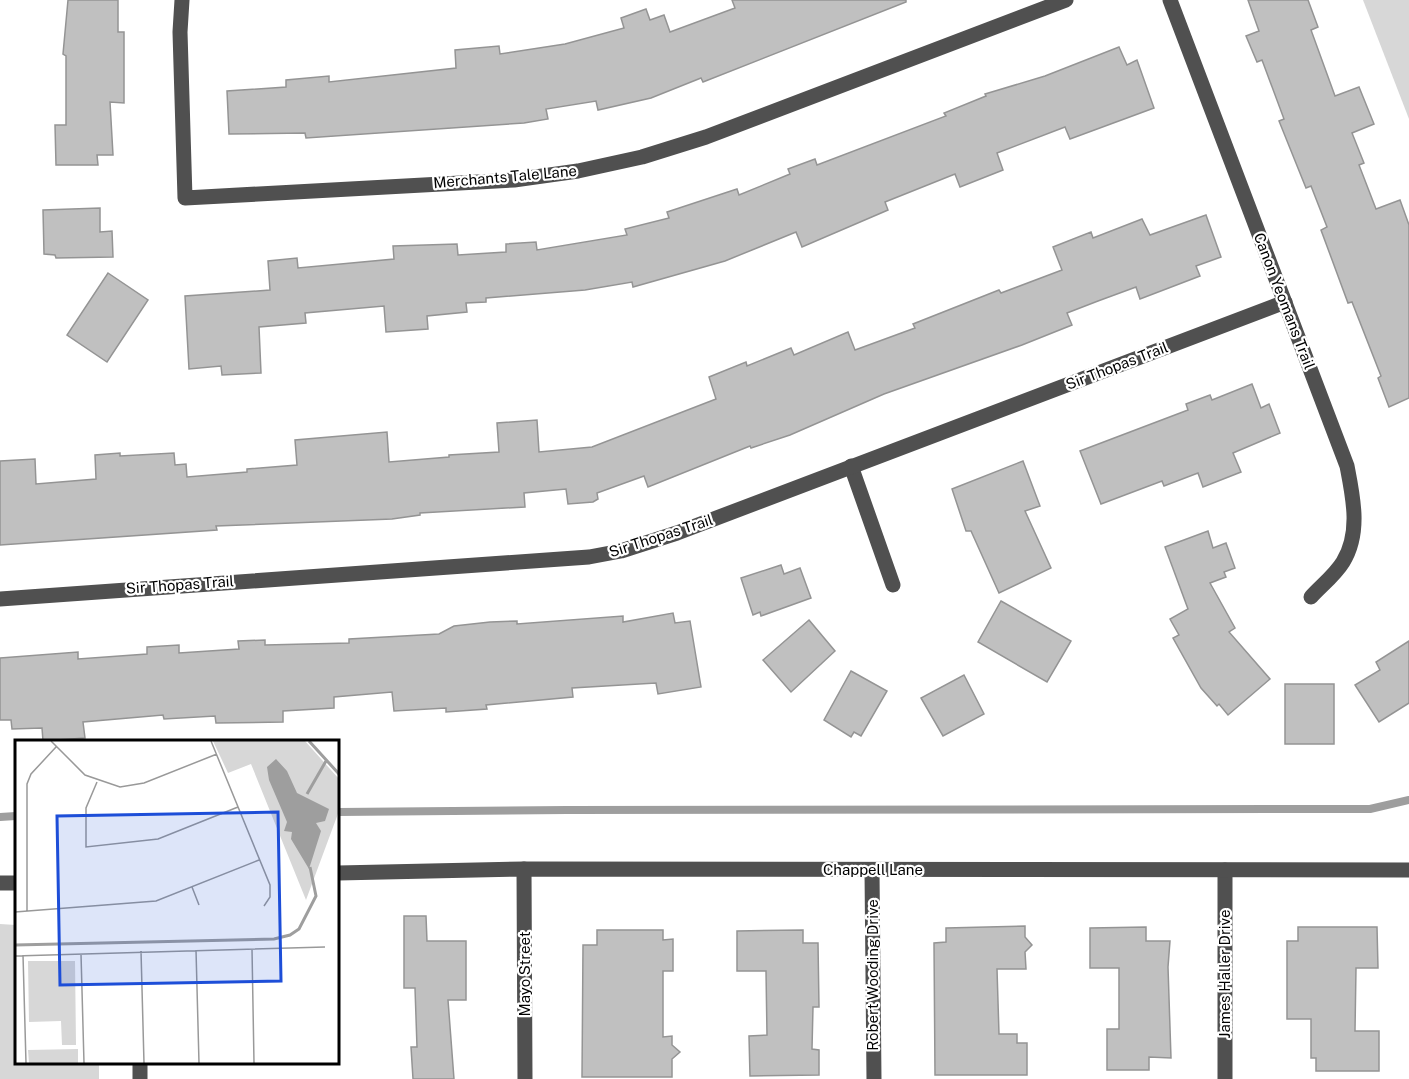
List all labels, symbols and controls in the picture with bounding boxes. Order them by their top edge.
street label: Merchants Tale Lane [432,162,577,191]
street label: Canon Yeomans Trail [1251,230,1318,371]
street label: Sir Thopas Trail [1063,338,1170,393]
street label: Sir Thopas Trail [607,511,715,560]
street label: Sir Thopas Trail [125,572,235,597]
inset map [15,740,339,1064]
street label: Chappell Lane [823,861,923,878]
street label: Robert Wooding Drive [864,899,881,1051]
street label: James Haller Drive [1216,910,1233,1038]
street label: Mayo Street [516,931,533,1017]

